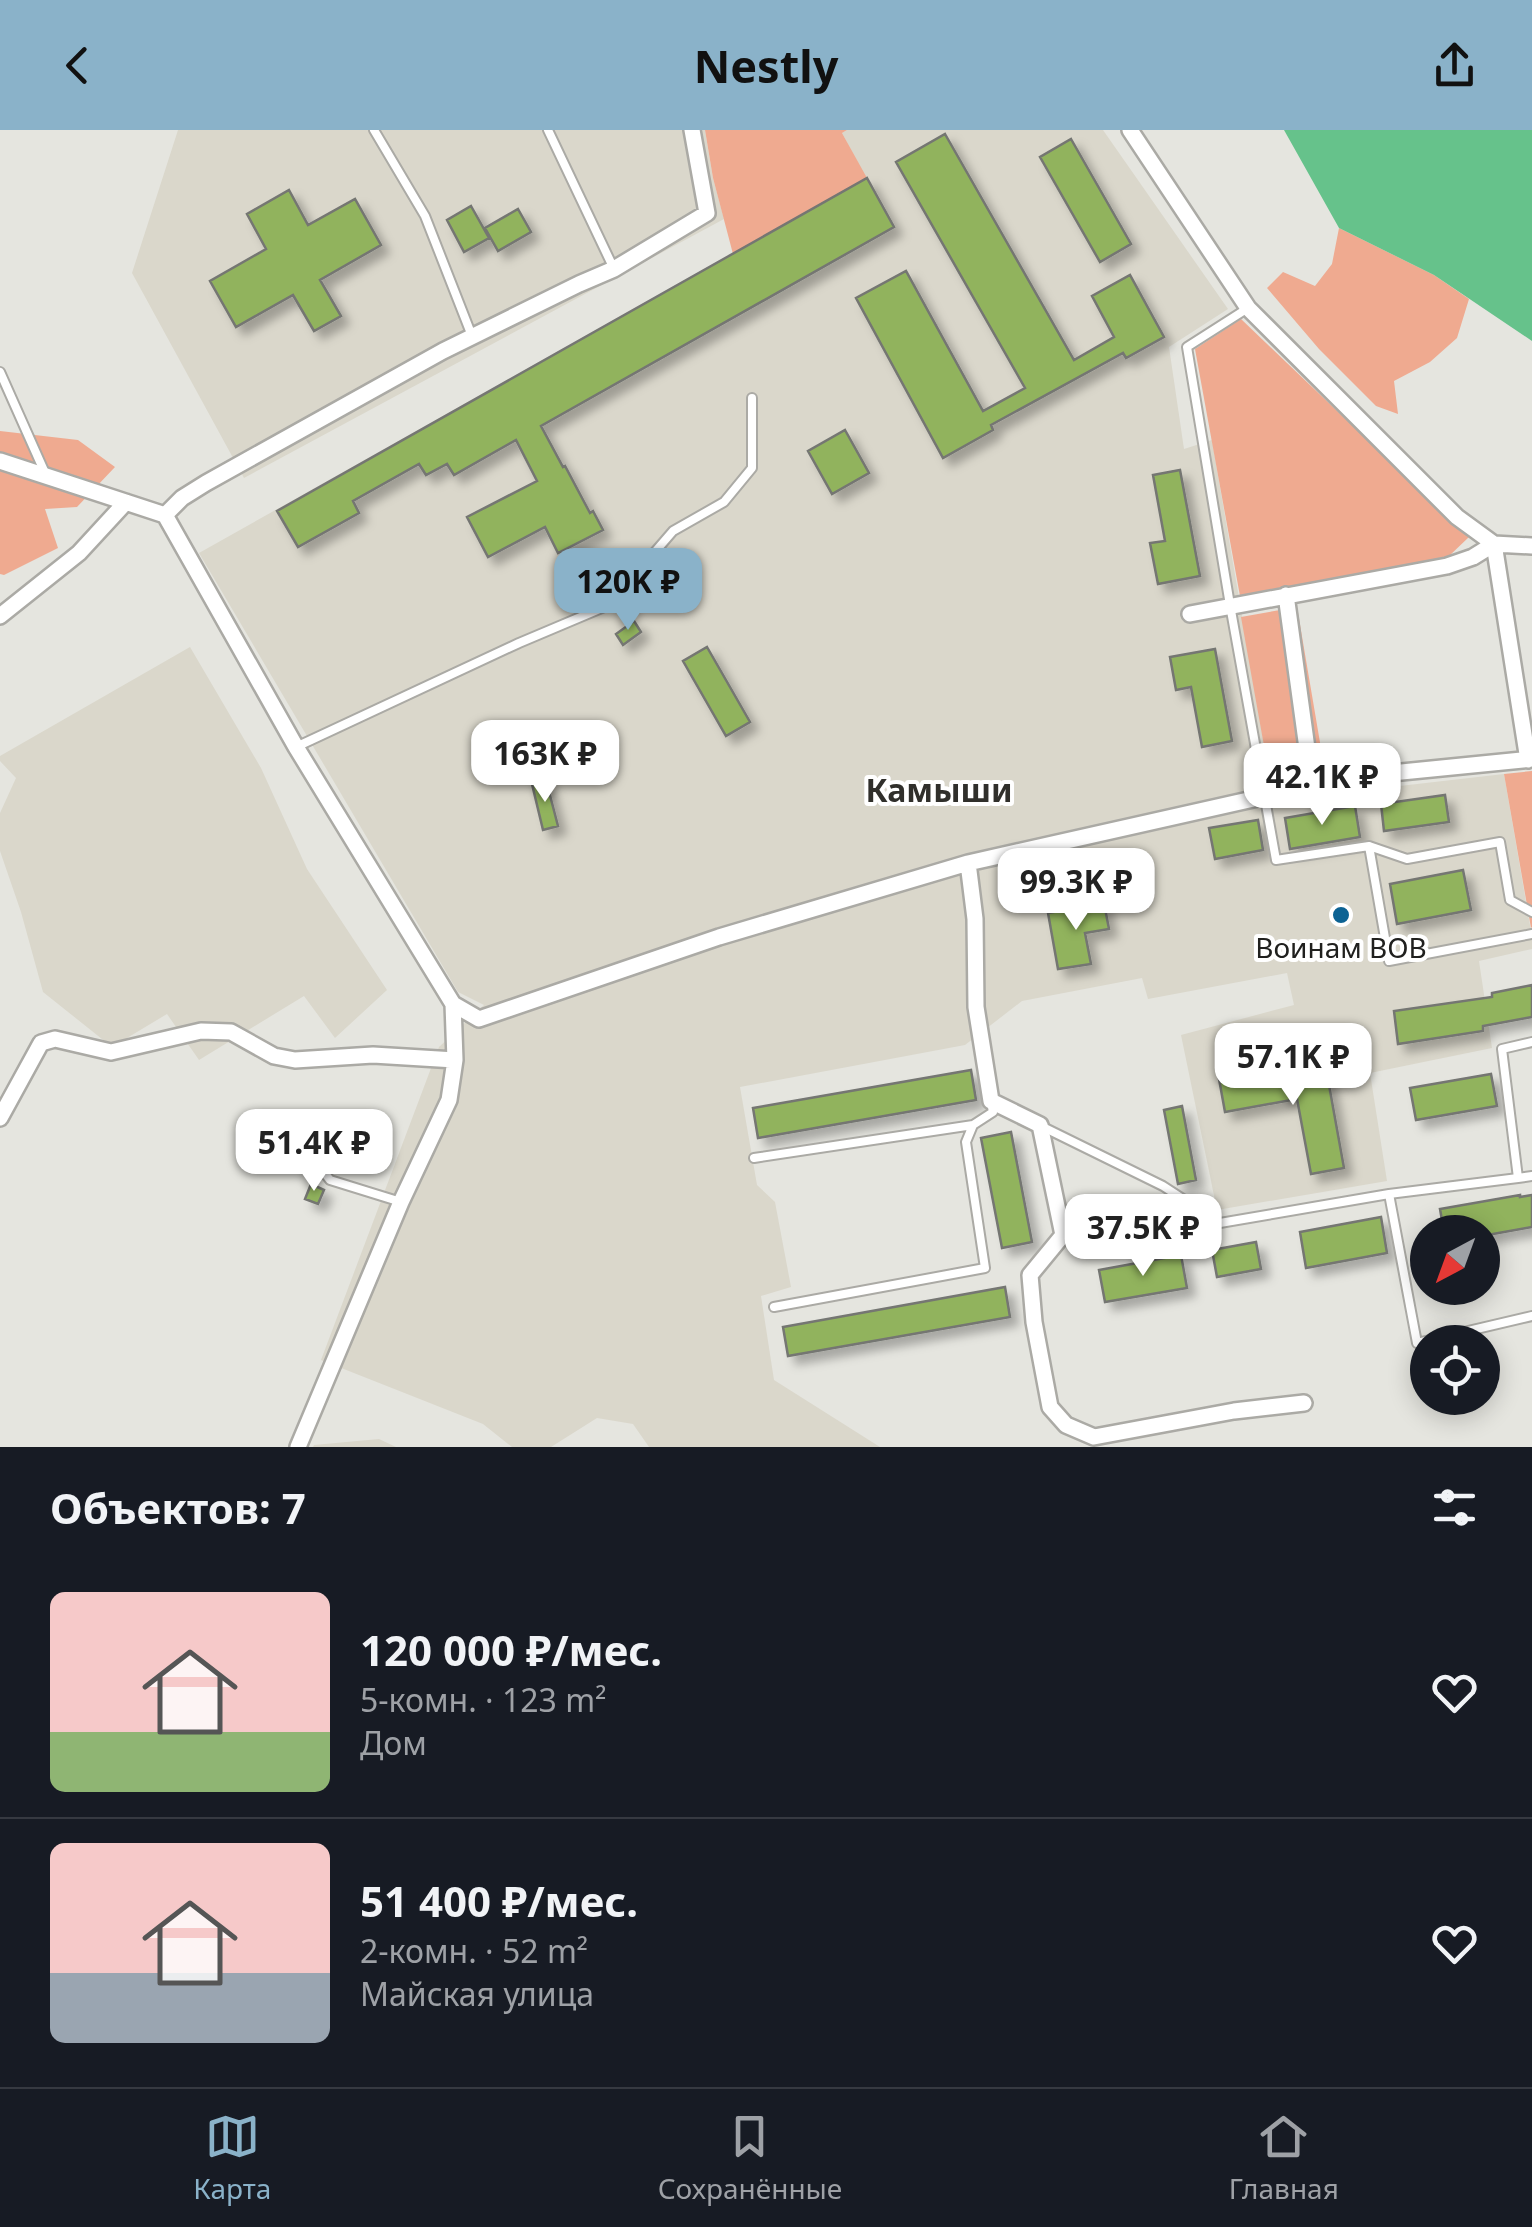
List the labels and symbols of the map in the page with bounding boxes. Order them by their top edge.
pin: 120K ₽ [547,548,709,633]
pin: 163K ₽ [464,720,626,805]
pin: 42.1K ₽ [1230,743,1414,828]
district label: Камыши [865,768,1013,811]
pin: 99.3K ₽ [984,848,1168,933]
marker: Воинам ВОВ [1330,904,1352,926]
place label: Воинам ВОВ [1255,928,1427,966]
pin: 57.1K ₽ [1201,1023,1385,1108]
pin: 51.4K ₽ [222,1109,406,1194]
pin: 37.5K ₽ [1051,1194,1235,1279]
north arrow [1410,1215,1500,1305]

